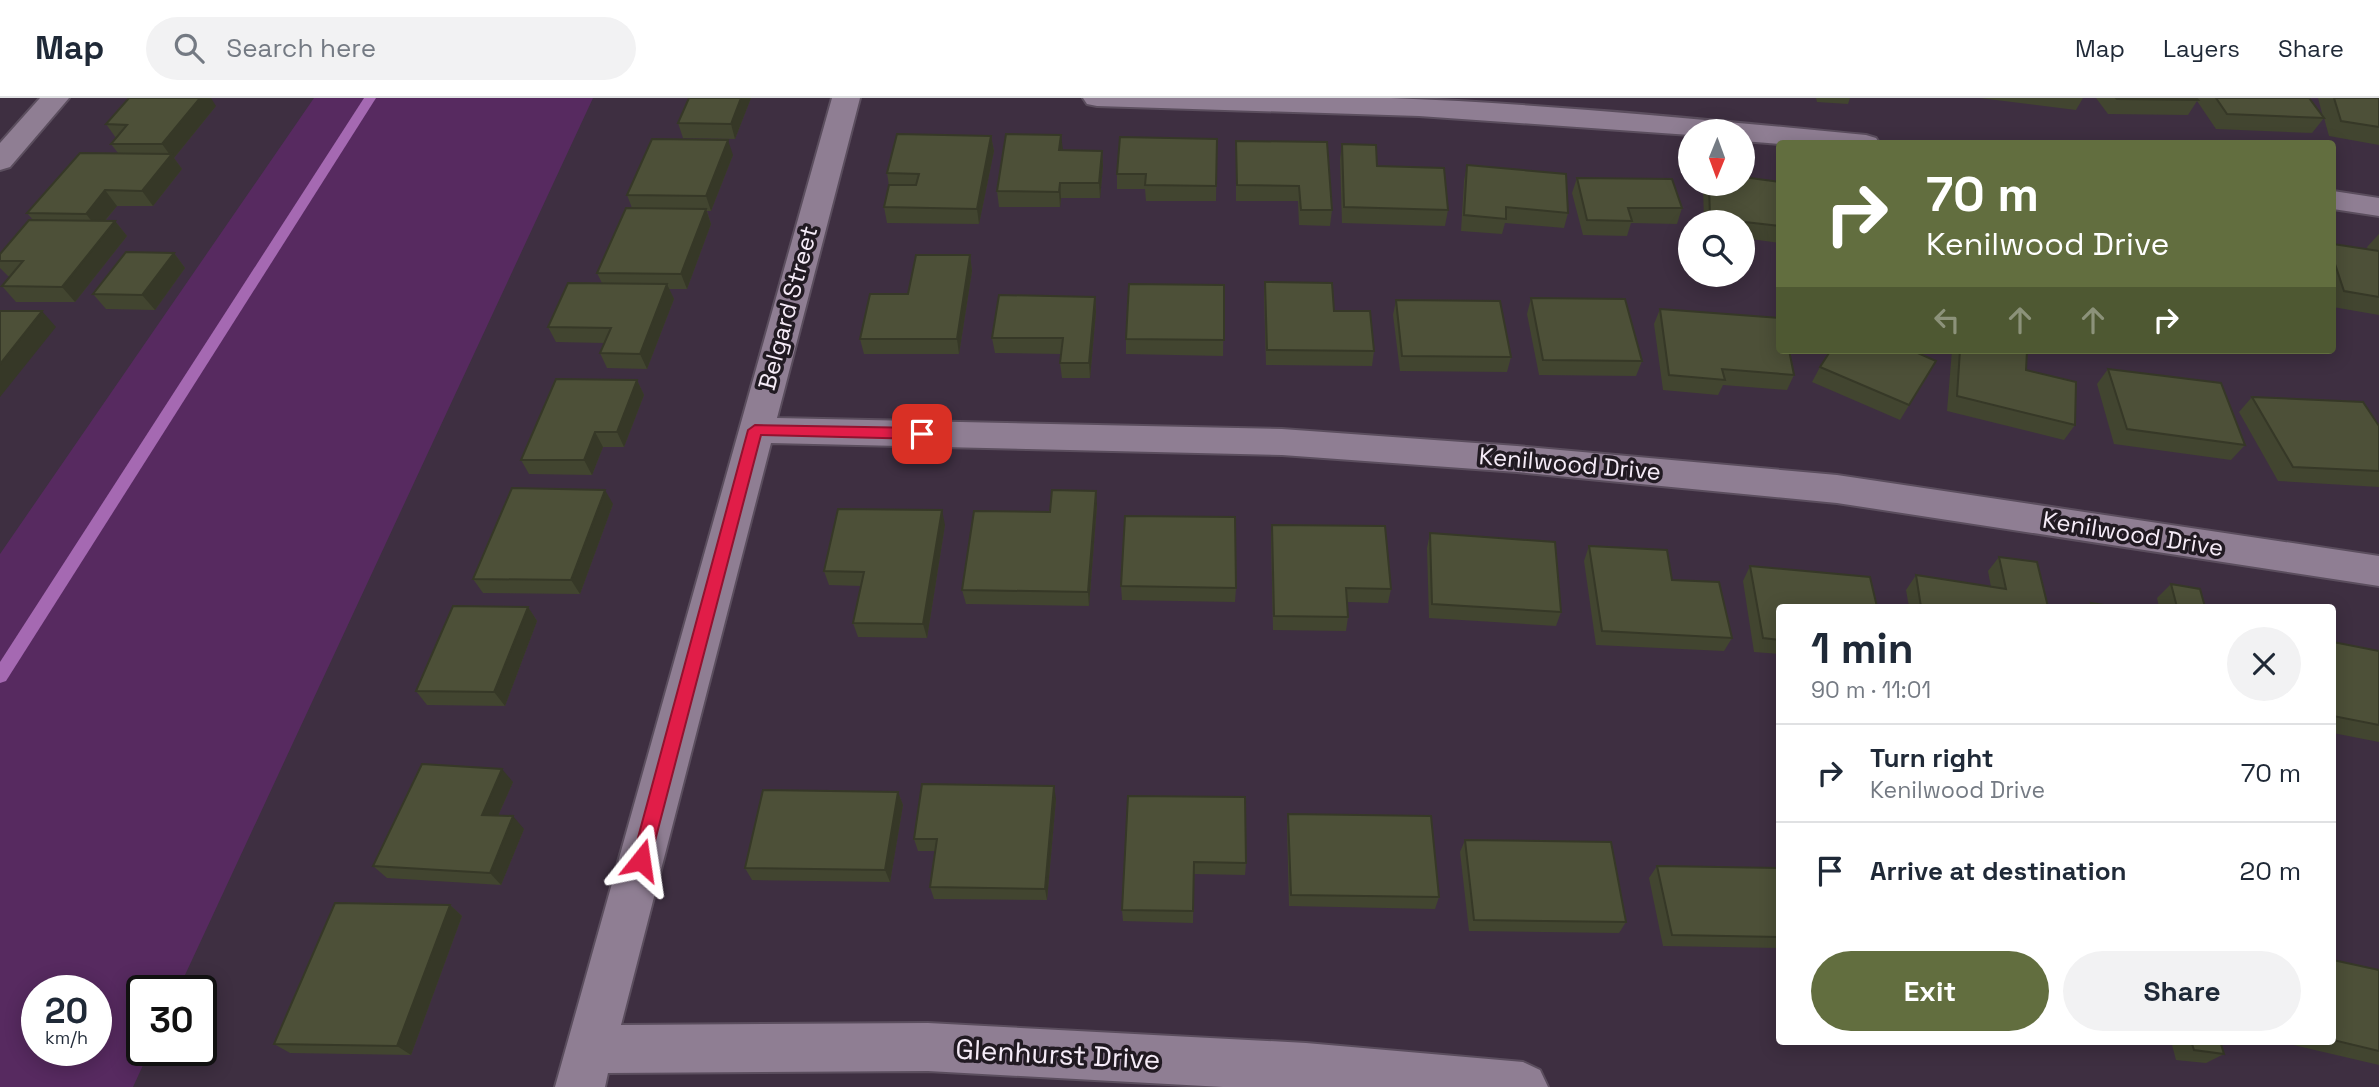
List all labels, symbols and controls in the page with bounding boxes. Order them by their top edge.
search box [146,17,636,80]
text: Map [35,27,104,69]
icon: search [170,29,208,67]
text: Search here [226,31,376,65]
text: Map [2075,33,2125,64]
text: Layers [2163,33,2240,64]
text: Share [2278,33,2344,64]
north arrow [1678,119,1755,196]
map controls [1678,119,1755,287]
text: 70 m [1926,163,2039,225]
icon: right [1811,168,1902,259]
button: search [1678,210,1755,287]
street label: Belgard Street [751,222,824,393]
text: Kenilwood Drive [1926,224,2169,264]
icon: left [1928,301,1966,339]
icon: ahead [2001,301,2039,339]
icon: ahead [2074,301,2112,339]
icon: right [2147,301,2185,339]
pin [892,404,952,464]
icon: arrive [903,415,941,453]
street label: Kenilwood Drive [1478,440,1662,487]
street label: Kenilwood Drive [2040,504,2226,563]
text: 1 min [1811,622,1914,675]
button: close [2227,627,2301,701]
text: 90 m · 11:01 [1811,675,1931,705]
text: Turn right [1870,741,1994,775]
icon: right [1811,754,1849,792]
text: 70 m [2241,756,2301,790]
text: Kenilwood Drive [1870,775,2045,805]
position arrow [604,823,678,897]
icon: arrive [1811,852,1849,890]
text: Arrive at destination [1870,854,2127,888]
text: 20 m [2240,854,2301,888]
button: Exit [1811,951,2049,1031]
button: Share [2063,951,2301,1031]
speed limit sign: 30 [126,975,217,1066]
text: 20 [45,989,88,1033]
text: km/h [45,1026,88,1049]
street label: Glenhurst Drive [955,1031,1161,1077]

